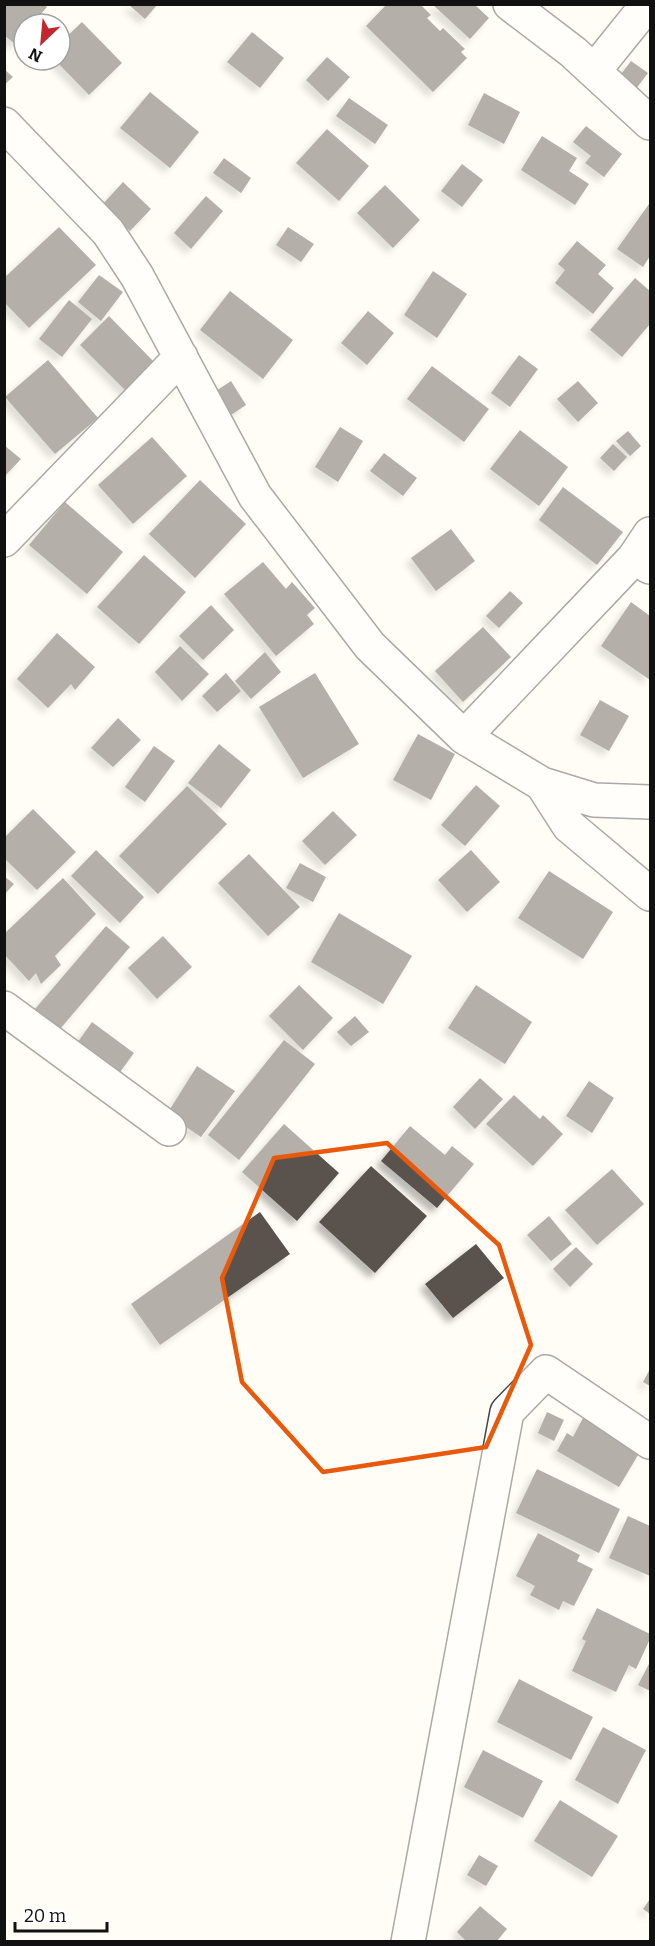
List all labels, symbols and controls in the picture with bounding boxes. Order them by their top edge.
north arrow [12,12,72,72]
text: N [26,44,45,66]
scale bar [15,1895,106,1933]
text: 20 m [24,1905,66,1927]

